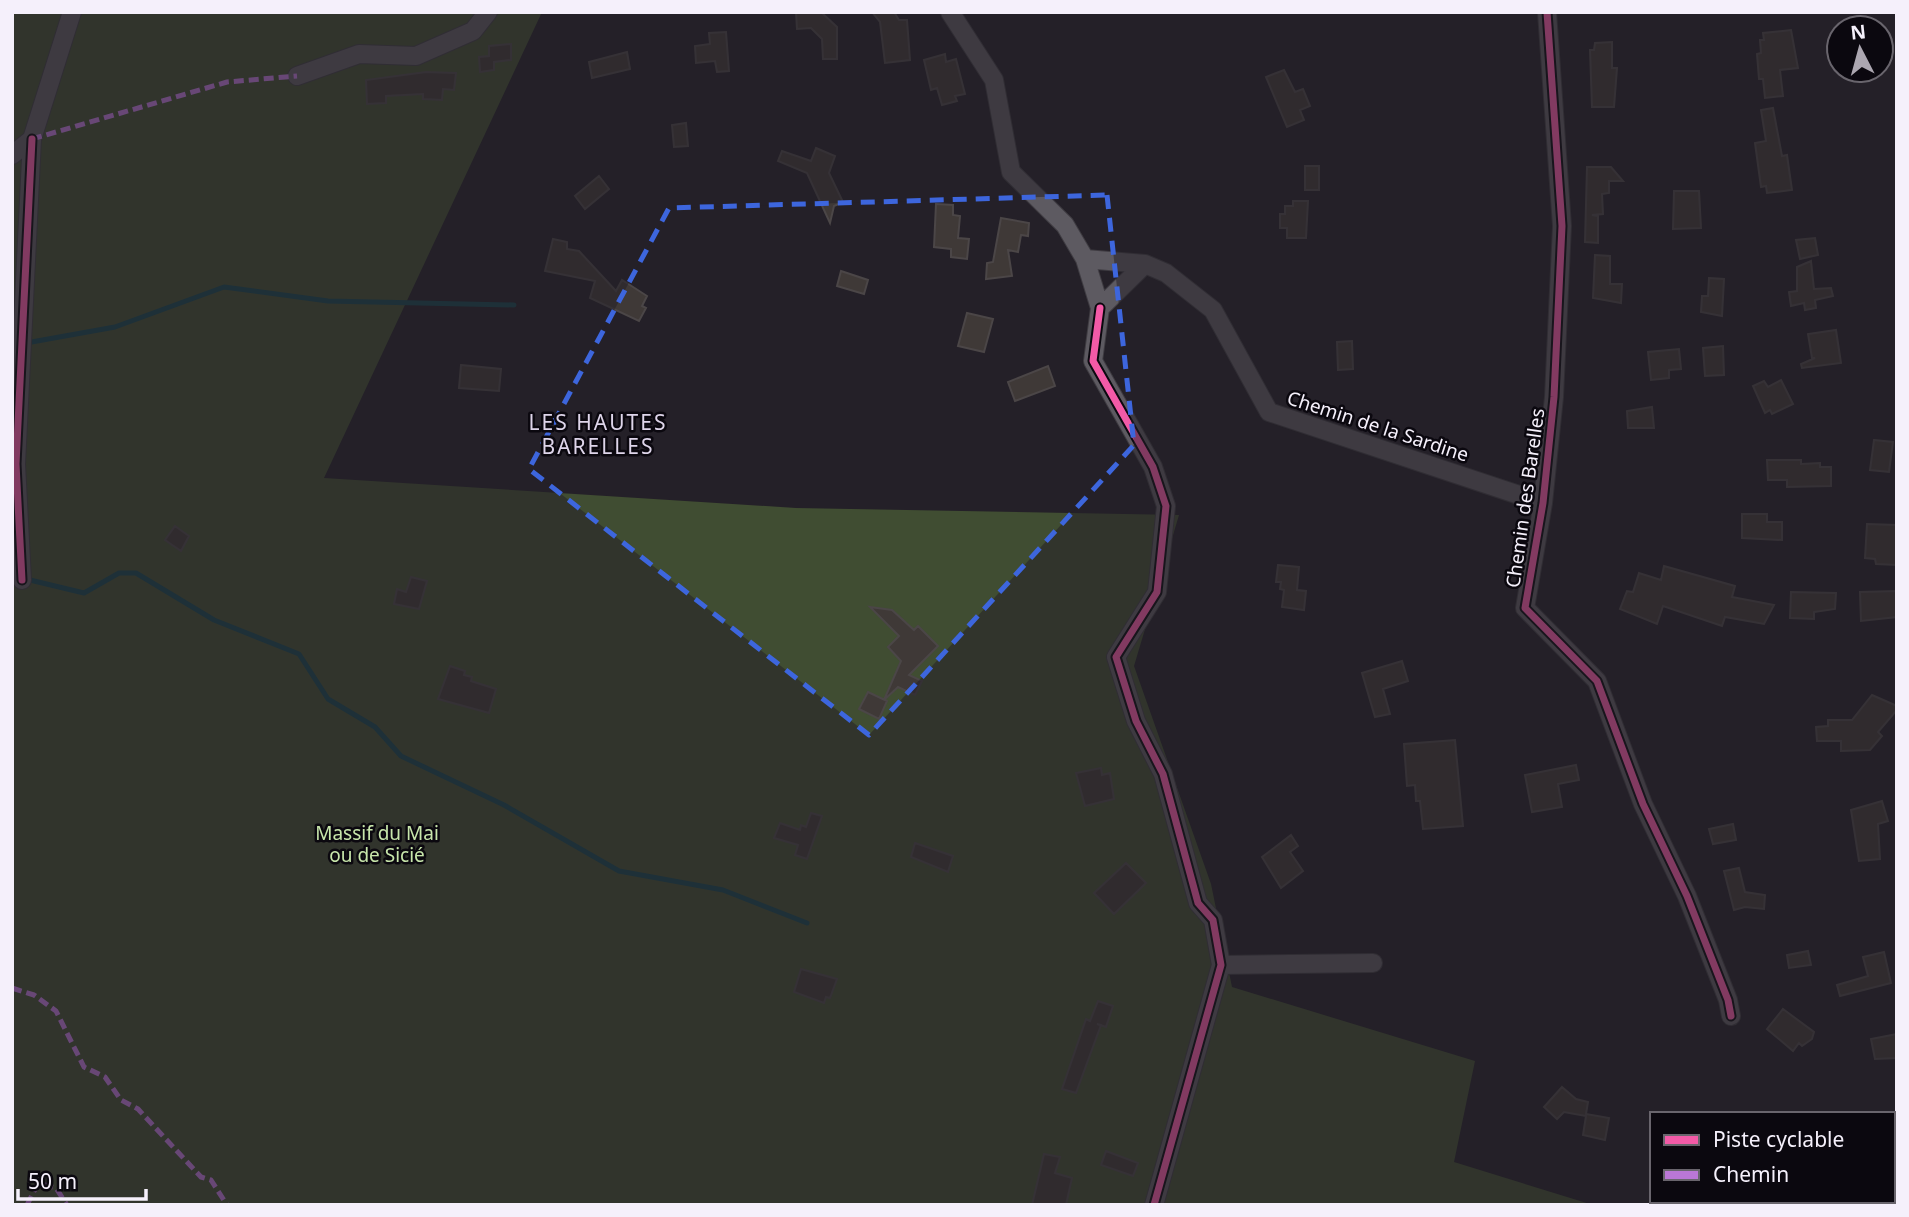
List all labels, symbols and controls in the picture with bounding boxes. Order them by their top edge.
north arrow [1825,14,1895,84]
text: N [1849,18,1867,46]
street label: Chemin de la Sardine [1284,384,1472,468]
street label: Chemin des Barelles [1500,407,1550,589]
district label: LES HAUTES BARELLES [529,408,667,460]
park label: Massif du Mai ou de Sicié [315,820,439,868]
legend [1650,1112,1895,1203]
text: Piste cyclable [1713,1125,1844,1153]
scale bar [18,1158,145,1202]
text: Chemin [1713,1160,1789,1188]
text: 50 m [28,1167,77,1195]

